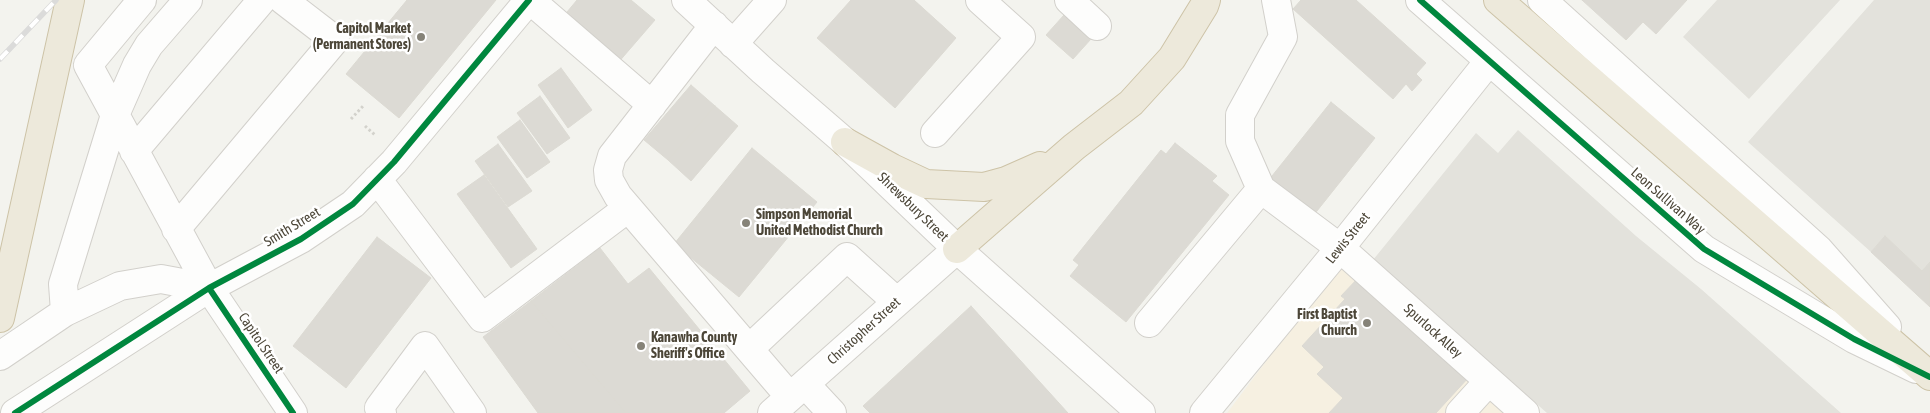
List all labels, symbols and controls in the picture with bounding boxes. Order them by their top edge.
place label: Capitol Market (Permanent Stores) [313,21,411,54]
marker: Capitol Market (Permanent Stores) [415,31,427,43]
street label: Leon Sullivan Way [1627,164,1709,238]
street label: Shrewsbury Street [874,169,952,245]
street label: Smith Street [261,204,323,250]
place label: Simpson Memorial United Methodist Church [756,207,883,240]
street label: Lewis Street [1322,209,1374,267]
marker: Simpson Memorial United Methodist Church [740,217,752,229]
street label: Christopher Street [824,294,904,368]
street label: Spurlock Alley [1400,300,1466,362]
place label: First Baptist Church [1297,307,1357,340]
street label: Capitol Street [235,310,287,376]
marker: First Baptist Church [1361,317,1373,329]
place label: Kanawha County Sheriff's Office [651,330,737,362]
marker: Kanawha County Sheriff's Office [635,340,647,352]

